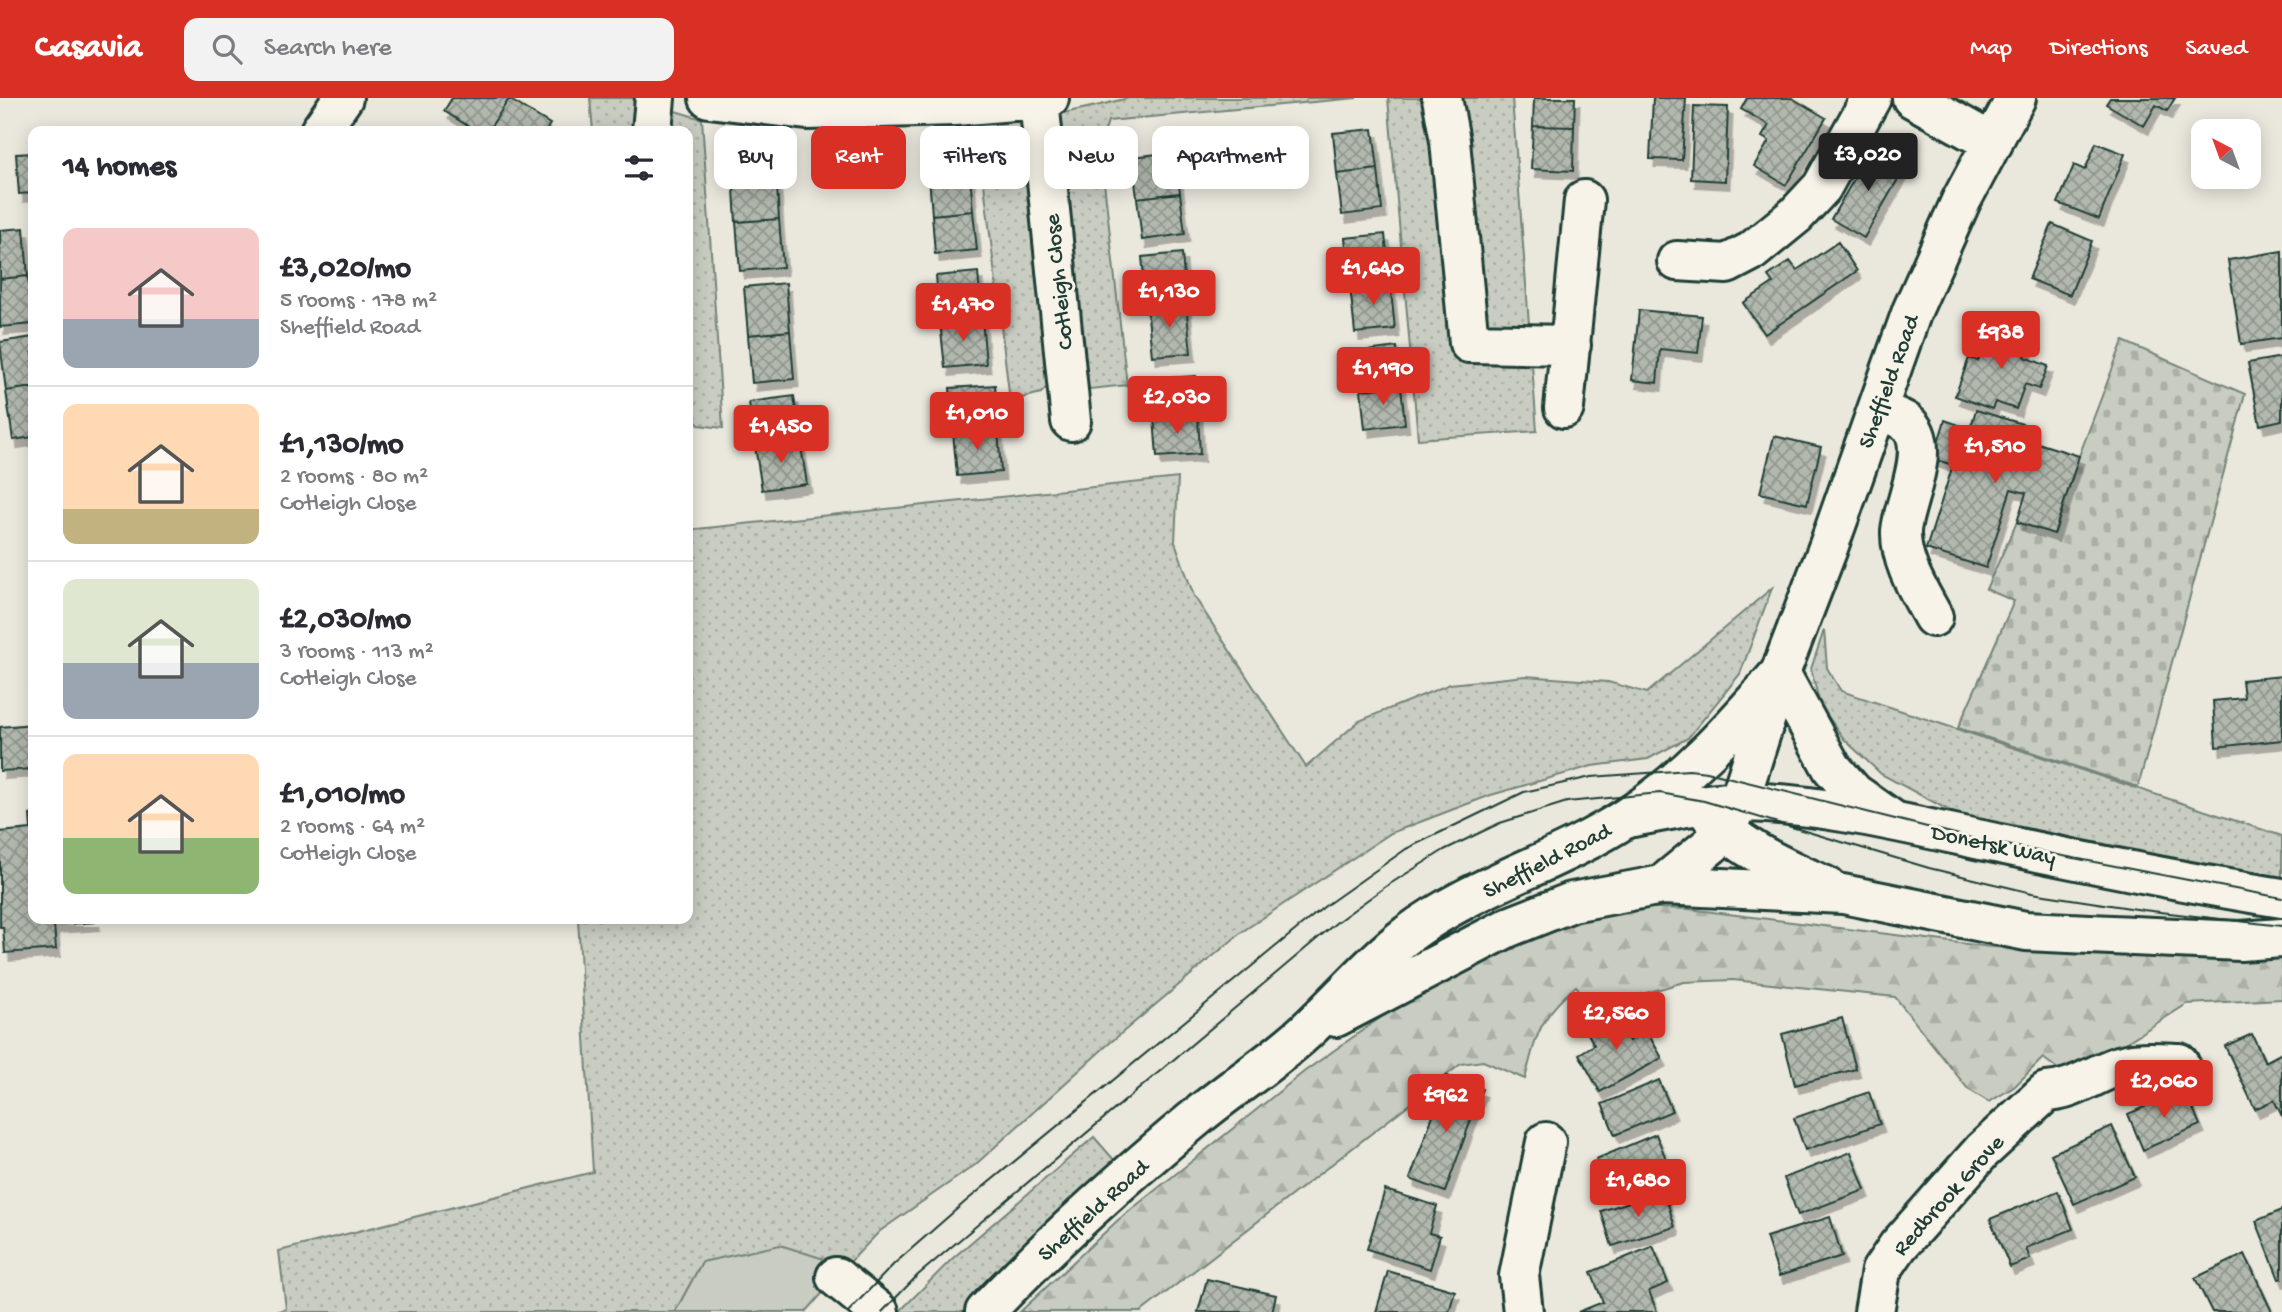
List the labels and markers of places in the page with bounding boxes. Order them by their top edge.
pin: £3,020 [1811,134,1925,193]
pin: £1,640 [1316,248,1430,307]
pin: £1,130 [1112,271,1226,330]
pin: £1,470 [906,284,1020,343]
pin: £938 [1960,312,2042,371]
pin: £1,190 [1326,348,1440,407]
pin: £2,030 [1120,376,1234,436]
pin: £1,010 [920,392,1034,452]
pin: £1,450 [724,406,838,465]
pin: £1,510 [1938,426,2052,485]
pin: £2,560 [1559,992,1673,1052]
pin: £2,060 [2107,1060,2221,1120]
pin: £962 [1405,1074,1487,1134]
pin: £1,680 [1581,1160,1695,1219]

